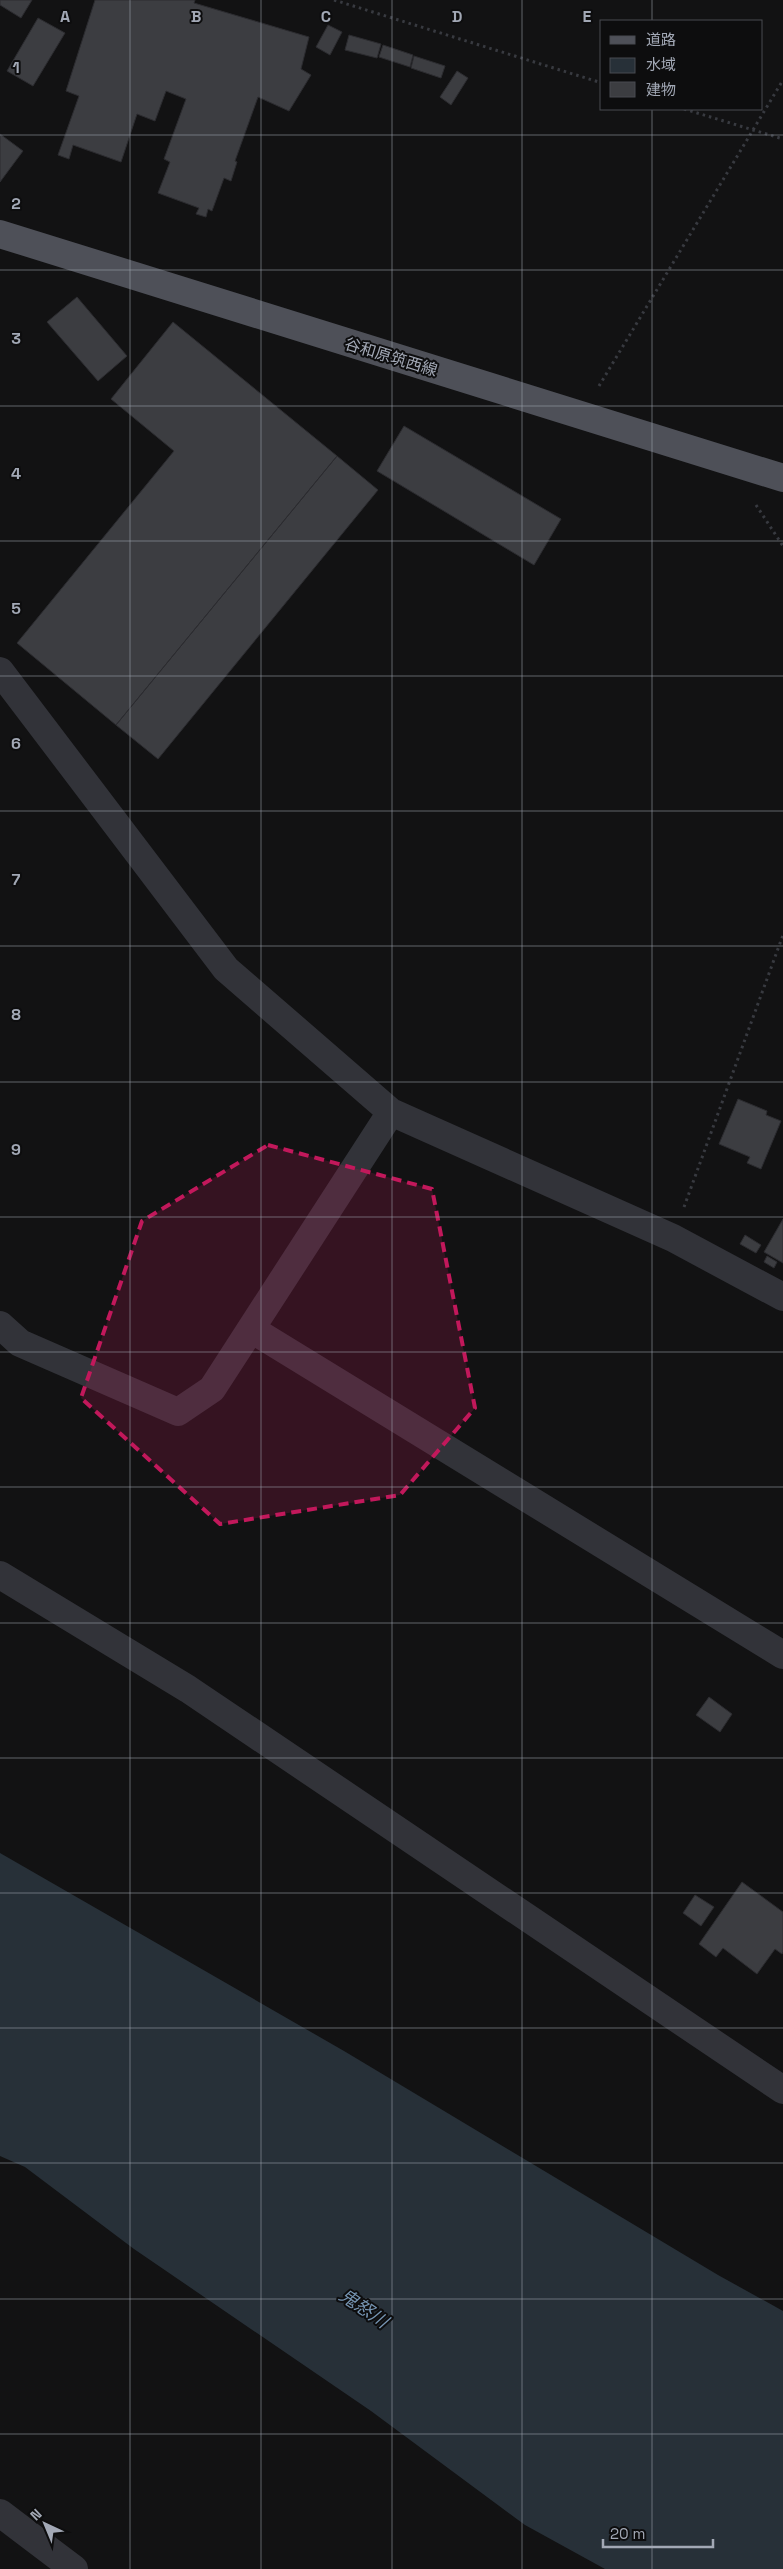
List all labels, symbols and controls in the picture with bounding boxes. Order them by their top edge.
text: A [60,6,70,27]
text: B [191,6,201,27]
text: C [321,6,331,27]
text: D [452,6,462,27]
text: E [583,6,592,27]
legend [600,20,763,110]
text: 道路 [646,30,676,49]
text: 水域 [646,55,676,74]
text: 1 [12,57,20,78]
text: 建物 [646,80,676,99]
text: 2 [11,193,21,214]
text: 3 [11,328,21,349]
street label: 谷和原筑西線 [342,333,440,381]
text: 4 [11,463,21,484]
text: 5 [11,598,21,619]
text: 6 [11,733,21,754]
text: 7 [12,869,21,890]
text: 8 [11,1004,21,1025]
text: 9 [11,1139,21,1160]
water label: 鬼怒川 [335,2283,394,2334]
north arrow [20,2499,70,2549]
text: N [26,2505,46,2524]
scale bar [603,2516,713,2548]
text: 20 m [610,2524,645,2543]

